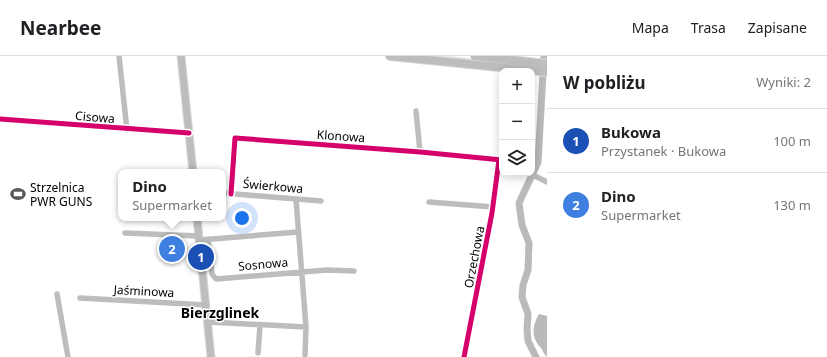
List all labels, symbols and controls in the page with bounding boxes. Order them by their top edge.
text: Nearbee [20,15,101,41]
text: Mapa [632,18,669,37]
text: Trasa [691,18,726,37]
text: Zapisane [748,18,807,37]
map controls [499,68,535,176]
button: + [499,68,535,104]
text: W pobliżu [563,71,646,94]
text: Wyniki: 2 [756,73,811,91]
button: − [499,104,535,140]
street label: Cisowa [75,107,115,127]
text: Bukowa [601,122,661,142]
street label: Klonowa [316,126,366,146]
text: 1 [572,132,580,150]
text: 100 m [773,132,811,150]
button: layers [499,140,535,176]
text: Przystanek · Bukowa [601,142,726,160]
popup [118,169,226,221]
street label: Świerkowa [242,175,304,197]
text: Dino [132,176,167,196]
place label: Strzelnica PWR GUNS [30,179,93,210]
sports icon: Strzelnica PWR GUNS [9,185,27,203]
text: Dino [601,186,636,206]
text: Supermarket [132,196,212,214]
text: 2 [572,196,580,214]
text: 130 m [773,196,811,214]
text: Supermarket [601,206,681,224]
your location [232,208,252,228]
street label: Orzechowa [460,224,488,290]
pin: 2 [159,234,185,264]
pin: 1 [188,242,214,272]
street label: Sosnowa [237,253,289,275]
street label: Jaśminowa [112,281,175,301]
district label: Bierzglinek [181,303,259,322]

